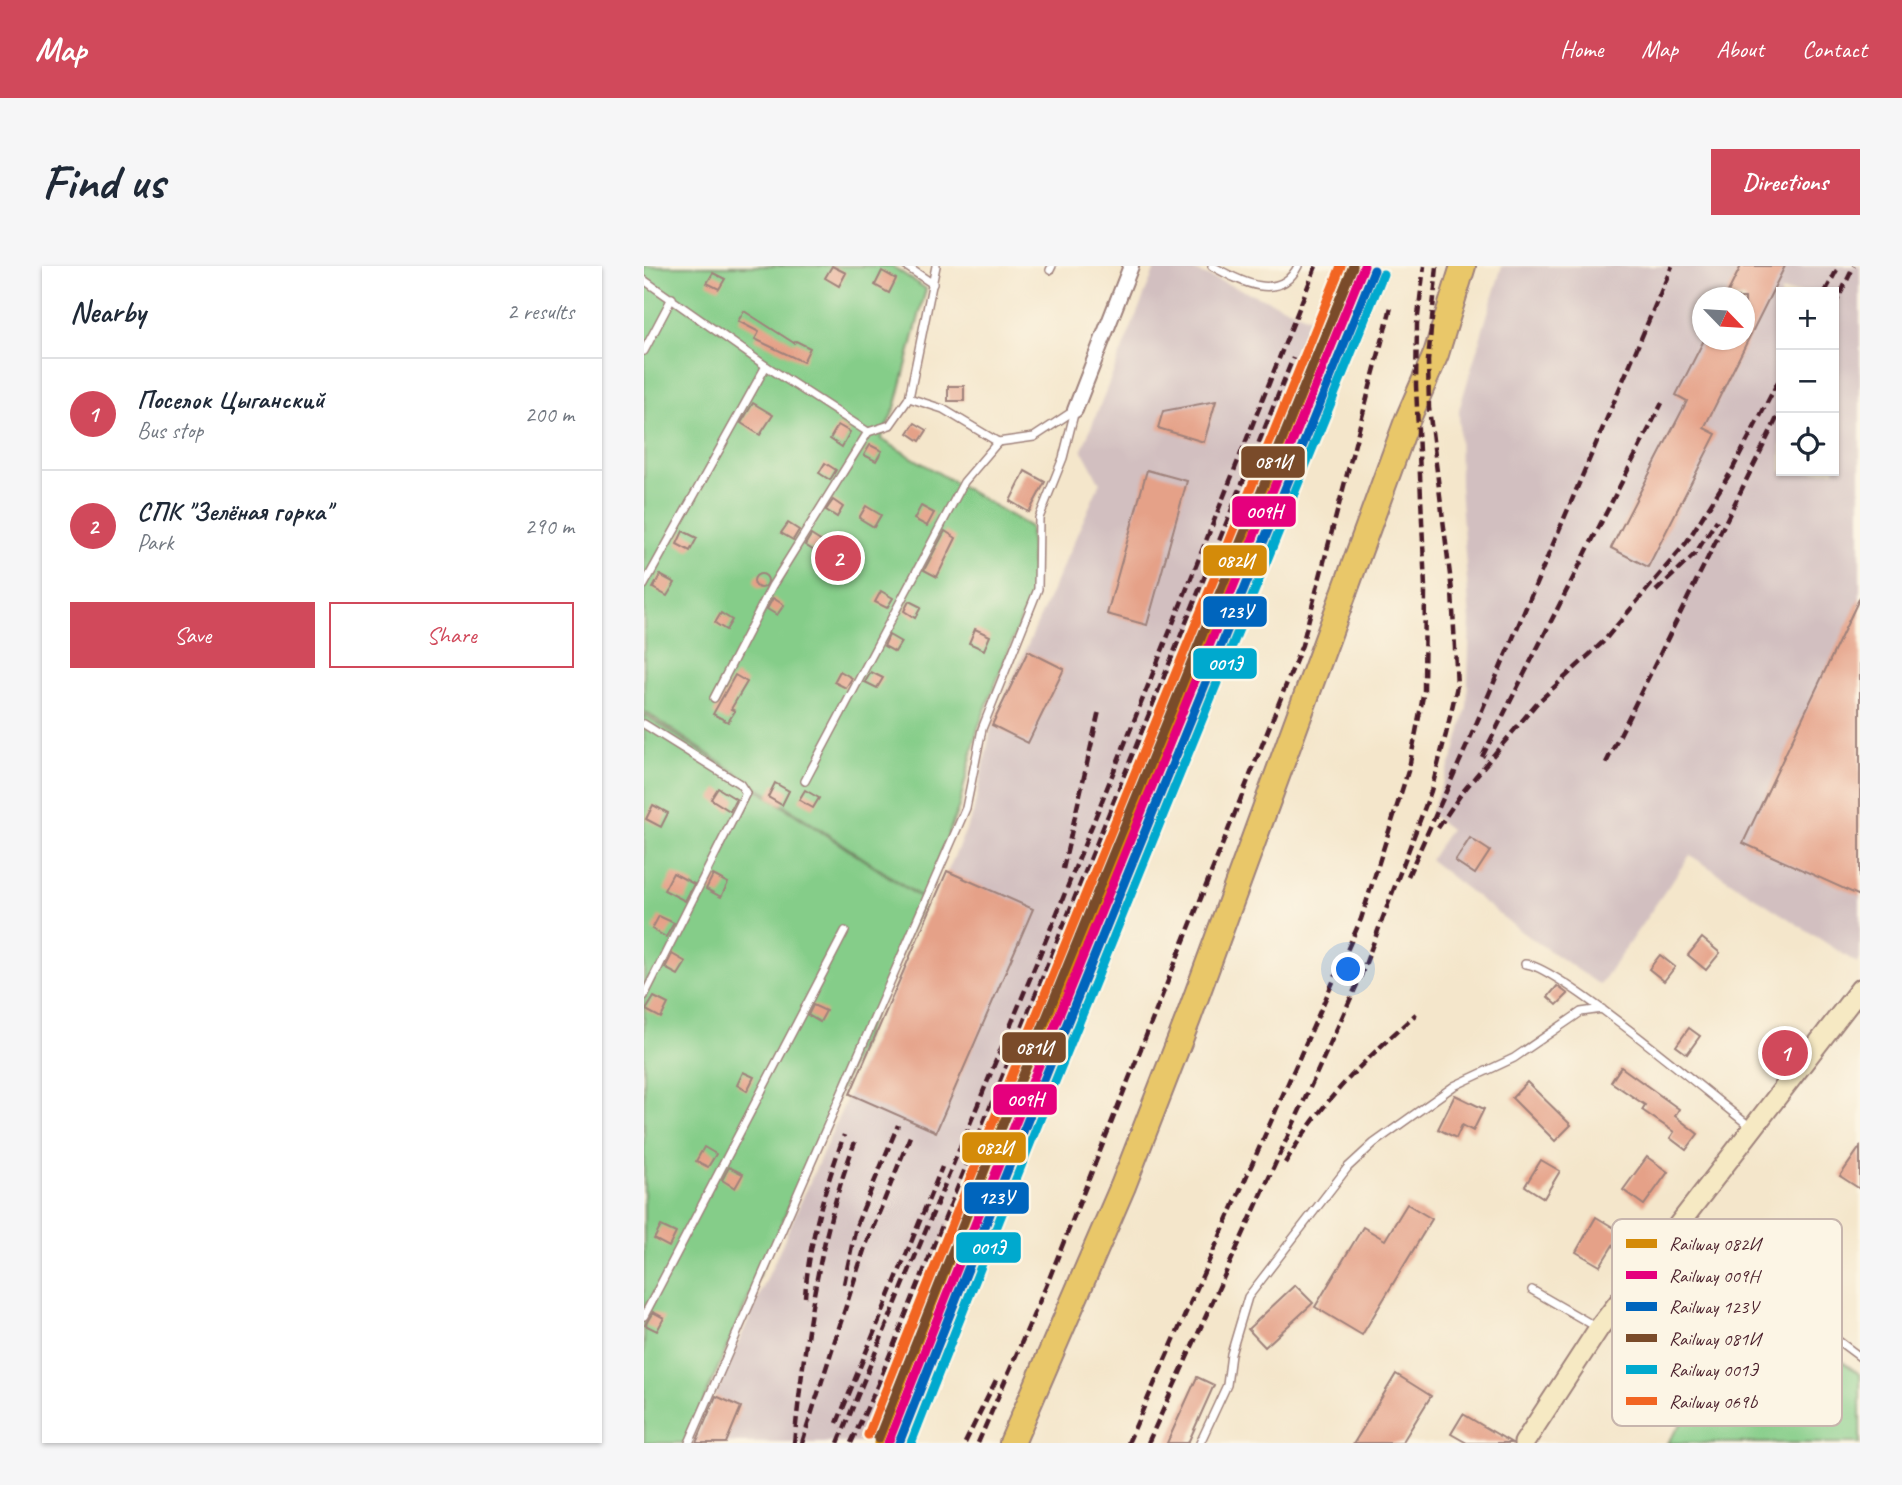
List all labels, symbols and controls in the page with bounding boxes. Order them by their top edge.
text: Map [35,28,86,70]
text: Home [1560,34,1603,64]
text: Map [1641,34,1678,64]
text: About [1716,34,1764,64]
text: Contact [1802,34,1867,64]
button: Directions [1711,149,1860,215]
text: Find us [42,151,164,213]
north arrow [1692,287,1755,350]
map controls [1776,287,1839,476]
button: + [1776,287,1839,350]
text: Nearby [70,293,146,331]
text: 2 results [507,297,574,326]
button: − [1776,350,1839,413]
text: Поселок Цыганский [137,383,325,416]
text: 1 [88,400,98,429]
text: 200 m [525,400,574,429]
button: locate [1776,413,1839,476]
text: Bus stop [137,416,203,445]
line badge: 081И [1240,445,1306,479]
text: 081И [1254,450,1296,474]
text: СПК "Зелёная горка" [137,495,331,528]
line badge: 009Н [1231,495,1297,528]
text: 009Н [1246,500,1286,524]
text: 2 [88,512,98,541]
text: 290 m [525,512,574,541]
text: Park [137,528,173,557]
pin: 2 [815,532,861,584]
line badge: 082И [1202,544,1268,577]
text: 082И [1216,549,1258,573]
line badge: 123У [1202,595,1268,628]
text: 123У [1217,600,1257,624]
button: Save [70,602,315,668]
button: Share [329,602,574,668]
line badge: 001Э [1192,647,1258,680]
text: 001Э [1207,652,1245,676]
your location [1331,952,1365,986]
pin: 1 [1762,1027,1808,1079]
line badge: 081И [1001,1031,1067,1064]
text: 081И [1015,1036,1057,1060]
line badge: 009Н [992,1083,1058,1116]
text: 009Н [1007,1088,1047,1112]
line badge: 082И [961,1131,1027,1164]
text: 082И [975,1136,1017,1160]
line badge: 123У [963,1181,1030,1215]
text: 123У [978,1186,1018,1210]
legend [1612,1219,1842,1426]
line badge: 001Э [955,1231,1022,1264]
text: Railway 082И [1669,1232,1763,1256]
text: 001Э [970,1236,1008,1260]
text: Railway 009Н [1669,1264,1762,1288]
text: Railway 123У [1669,1295,1761,1319]
text: Railway 081И [1669,1327,1763,1351]
text: Railway 001Э [1669,1358,1759,1382]
text: Railway 069Ь [1669,1390,1758,1414]

